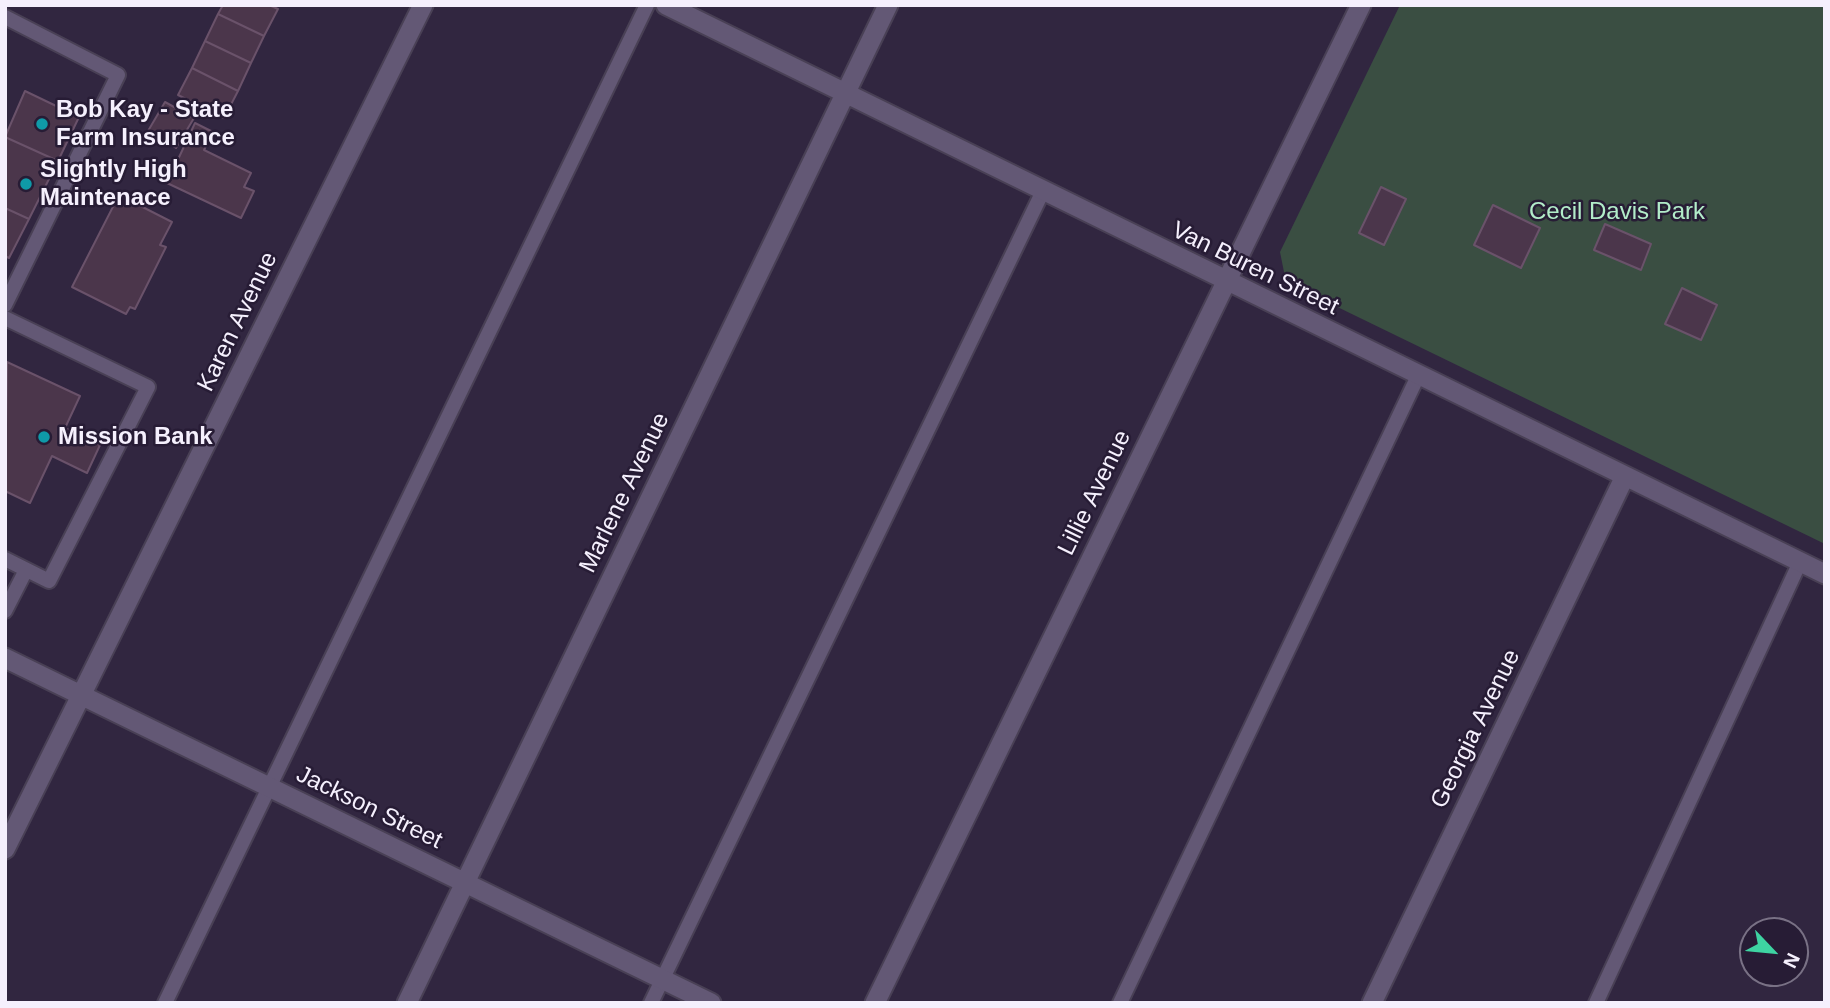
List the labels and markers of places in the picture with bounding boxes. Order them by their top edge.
place label: Bob Kay - State Farm Insurance [56,96,235,152]
marker: Bob Kay - State Farm Insurance [34,116,50,132]
place label: Slightly High Maintenace [40,156,187,212]
marker: Slightly High Maintenace [18,176,34,192]
place label: Mission Bank [58,423,213,451]
marker: Mission Bank [36,429,52,445]

